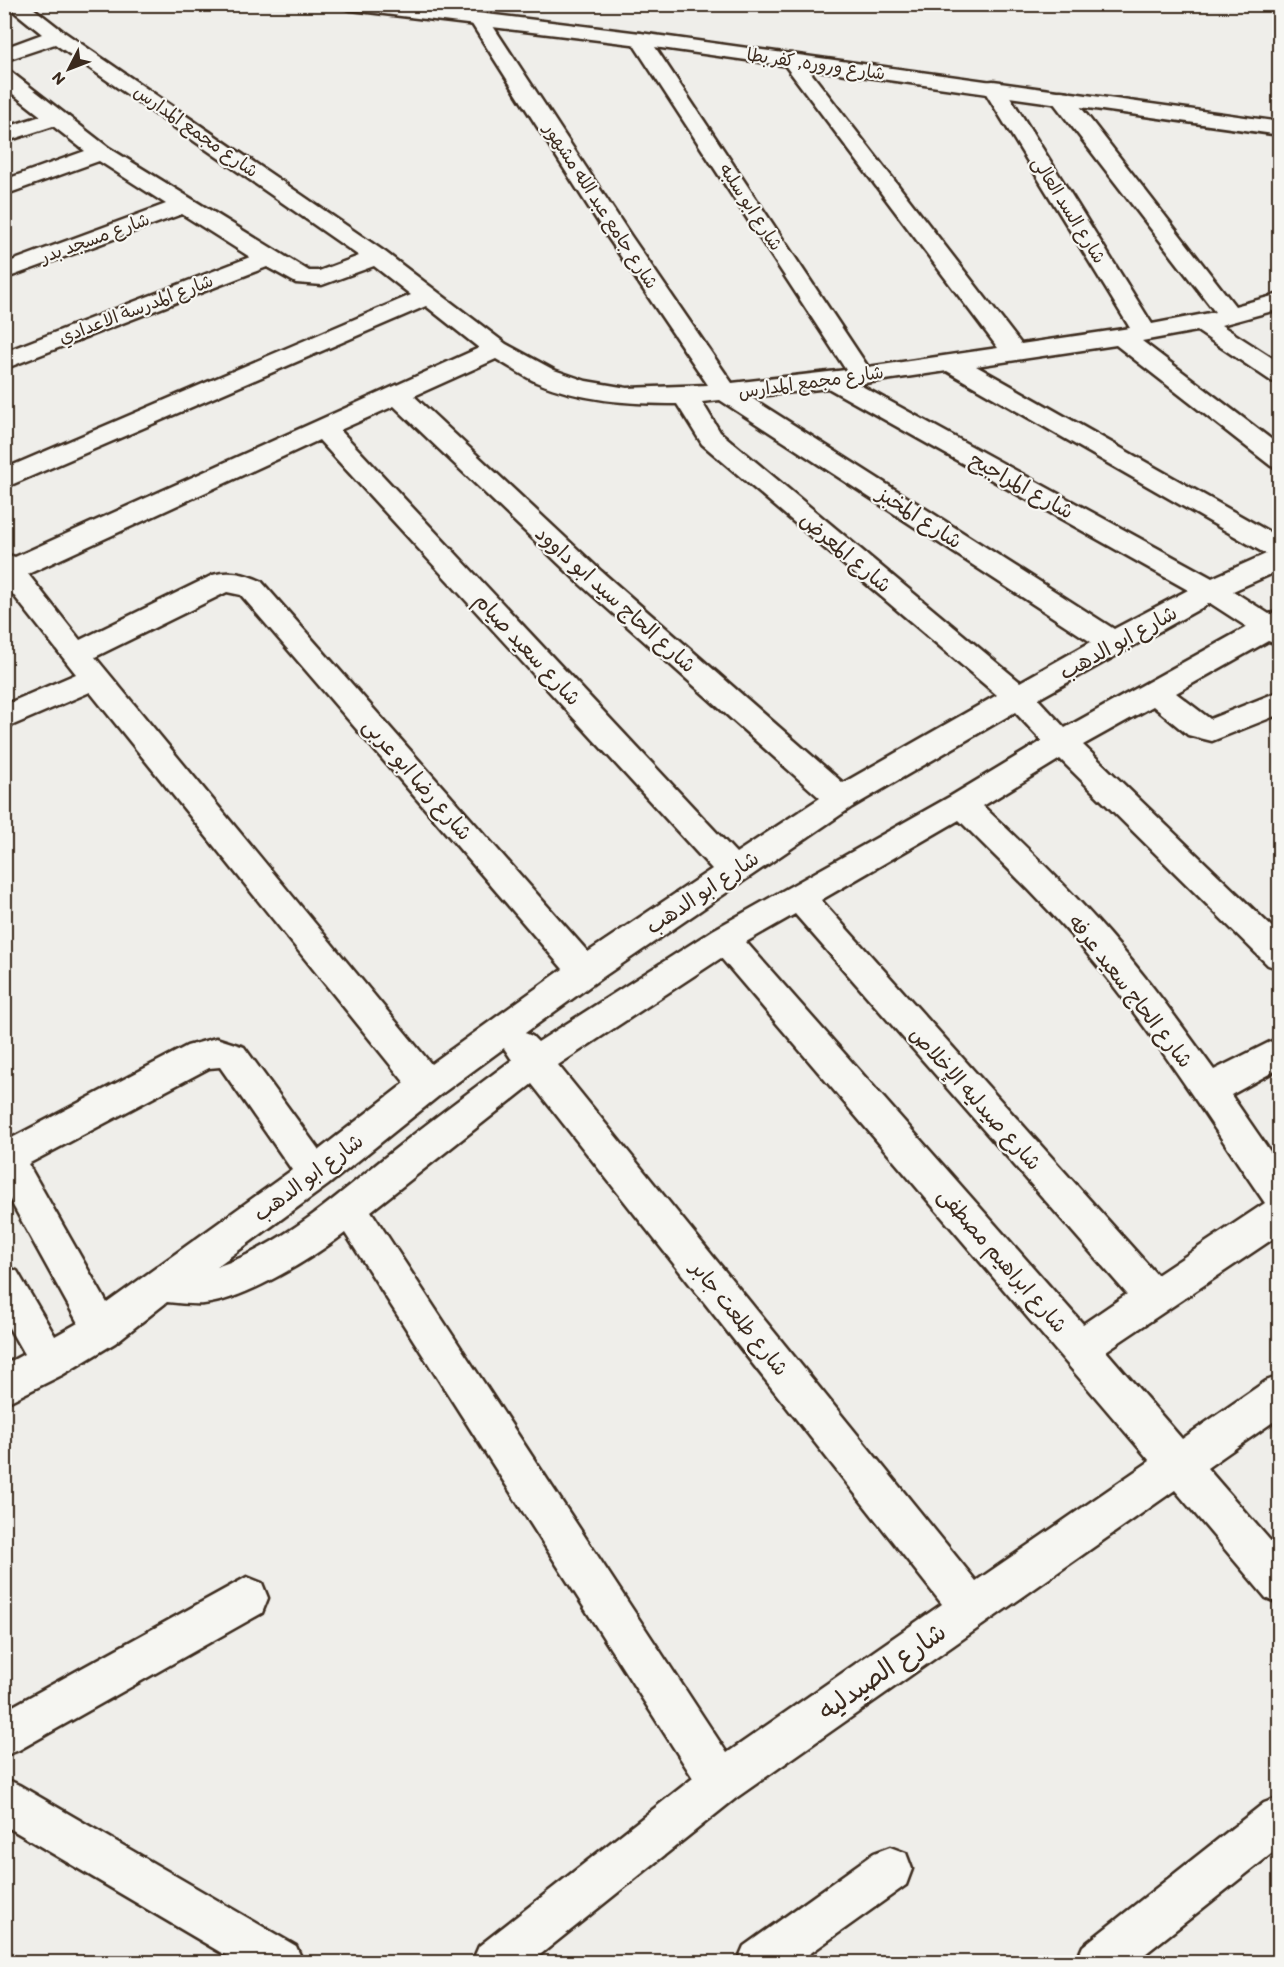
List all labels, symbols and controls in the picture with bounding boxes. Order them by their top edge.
north arrow [39,39,99,99]
street label: شارع وروره, كفر بطا [745,43,887,86]
text: N [48,68,69,89]
street label: شارع مجمع المدارس [129,80,262,184]
street label: شارع جامع عبد الله مشهور [536,117,663,294]
street label: شارع السد العالى [1027,152,1111,268]
street label: شارع ابو سلبه [714,159,787,255]
street label: شارع مسجد بدر [36,208,153,270]
street label: شارع المدرسة الاعدادي [56,269,217,350]
street label: شارع مجمع المدارس [737,361,885,405]
street label: شارع المراجيح [964,446,1078,526]
street label: شارع المخبز [870,479,967,556]
street label: شارع المعرض [793,507,897,600]
street label: شارع الحاج سيد ابو داوود [529,520,701,680]
street label: شارع سعيد صيام [467,588,586,713]
street label: شارع ابو الدهب [1055,599,1183,687]
street label: شارع رضا ابو عربى [356,713,478,847]
street label: شارع ابو الدهب [641,845,765,941]
street label: شارع الحاج سعيد عرفه [1061,909,1199,1074]
street label: شارع صيدليه الإخلاص [903,1021,1047,1177]
street label: شارع ابو الدهب [248,1128,370,1229]
street label: شارع ابراهيم مصطفى [930,1182,1073,1340]
street label: شارع طلعت جابر [682,1254,794,1382]
street label: شارع الصيدليه [812,1615,953,1728]

